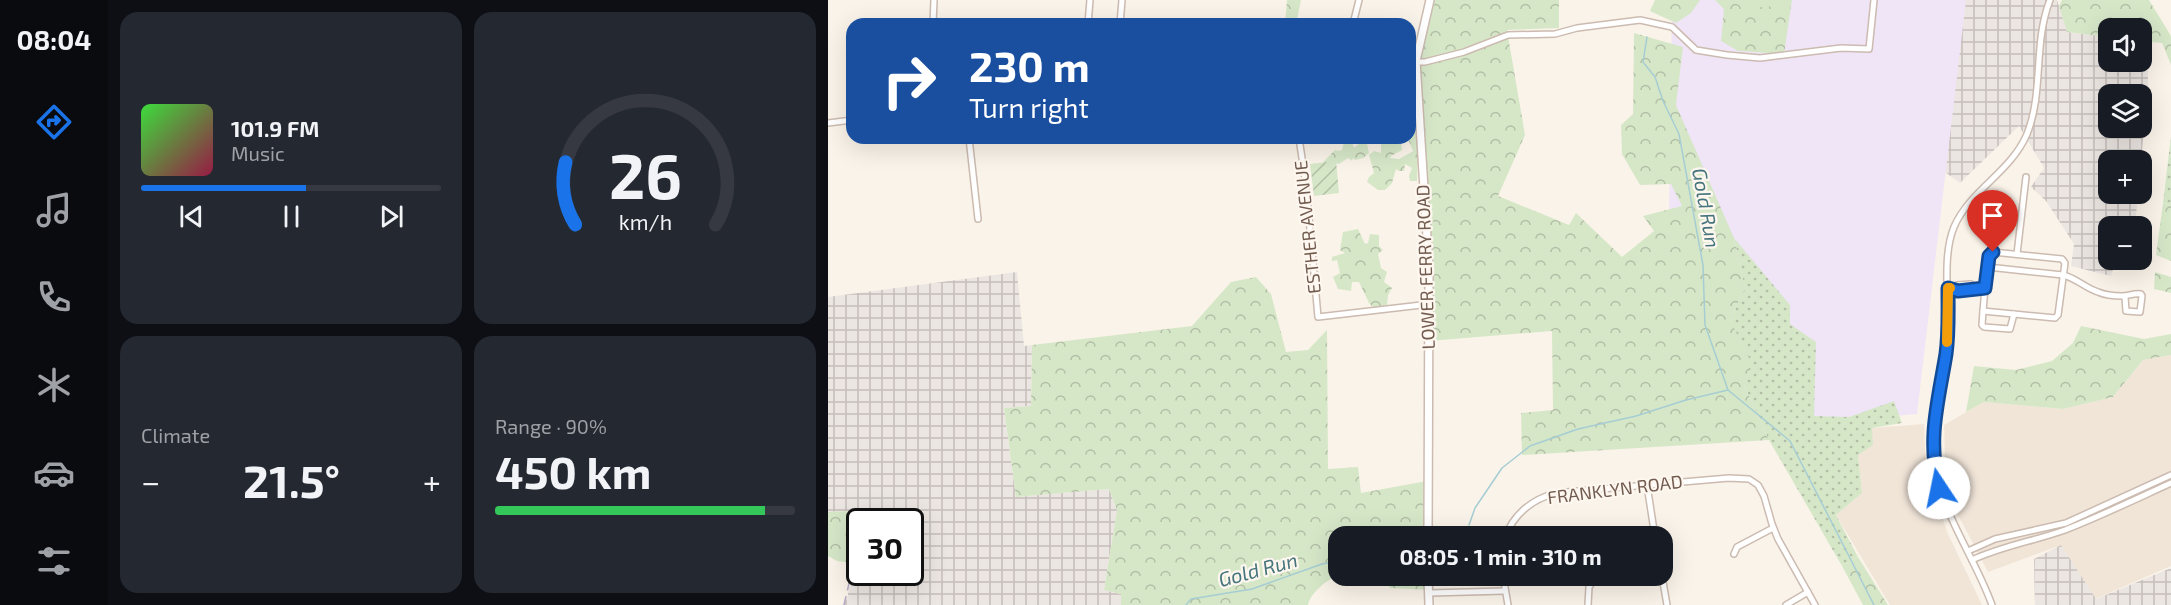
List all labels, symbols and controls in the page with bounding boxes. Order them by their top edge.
map controls [2098,18,2152,270]
button: sound [2098,18,2152,72]
text: 08:04 [16,23,92,55]
text: 230 m [969,40,1090,90]
icon: right [870,42,948,120]
button: layers [2098,84,2152,138]
text: Turn right [969,91,1089,123]
icon: directions [33,101,75,143]
text: 101.9 FM [231,115,319,141]
text: 26 [608,137,682,212]
text: Music [231,141,285,165]
button: + [2098,150,2152,204]
street label: ESTHER AVENUE [1289,159,1325,295]
water label: Gold Run [1688,166,1726,250]
street label: LOWER FERRY ROAD [1411,184,1439,350]
icon: music [33,189,75,231]
pin [1967,190,2018,252]
icon: arrive [1976,199,2009,232]
icon: previous [175,200,208,233]
icon: pause [275,200,308,233]
icon: next [375,200,408,233]
text: km/h [618,210,672,235]
button: − [2098,216,2152,270]
icon: phone [33,276,75,318]
icon: climate [33,364,75,406]
text: Range · 90% [495,414,607,438]
text: Climate [141,423,210,447]
text: 450 km [495,444,651,498]
icon: car [33,452,75,494]
text: 21.5° [243,453,340,507]
position arrow [1907,456,1971,520]
text: − [141,461,160,501]
text: + [423,461,441,501]
street label: FRANKLYN ROAD [1546,470,1684,508]
speed limit sign: 30 [846,508,924,586]
icon: filters [33,540,75,582]
text: 08:05 · 1 min · 310 m [1399,543,1602,569]
water label: Gold Run [1216,547,1300,591]

